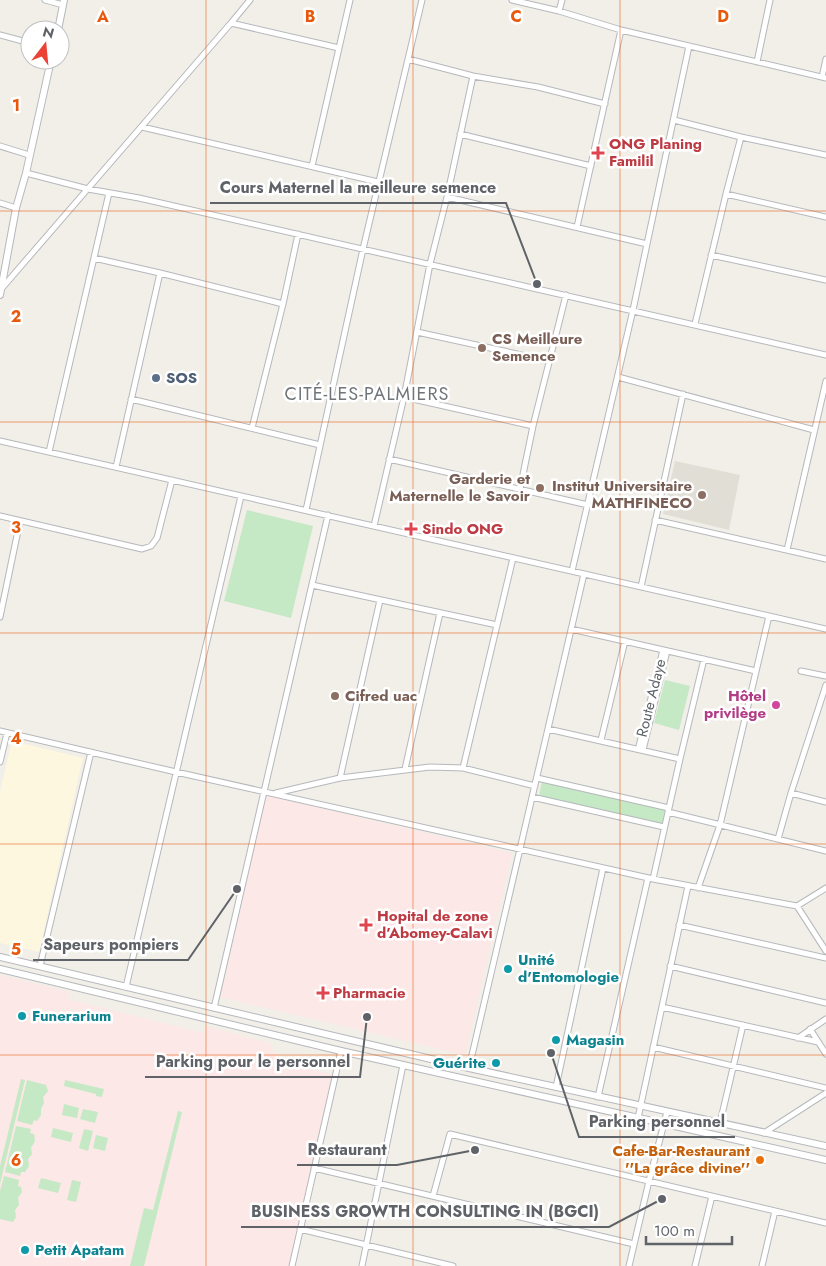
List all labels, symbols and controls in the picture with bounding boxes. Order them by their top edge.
text: A [96,5,109,28]
text: B [305,5,315,28]
text: C [510,5,522,28]
text: D [717,5,729,28]
north arrow [20,20,70,70]
text: N [40,21,57,44]
text: 1 [12,94,20,117]
place label: ONG Planing Familil [609,133,702,172]
marker: ONG Planing Familil [591,146,605,160]
callout: Cours Maternel la meilleure semence [210,172,506,203]
text: Cours Maternel la meilleure semence [220,176,496,199]
text: 2 [11,305,21,328]
place label: CS Meilleure Semence [492,328,583,367]
marker: CS Meilleure Semence [476,342,488,354]
place label: SOS [166,367,197,389]
marker: SOS [150,372,162,384]
district label: CITÉ-LES-PALMIERS [285,381,449,407]
place label: Garderie et Maternelle le Savoir [389,468,531,507]
place label: Institut Universitaire MATHFINECO [552,475,692,514]
marker: Garderie et Maternelle le Savoir [534,482,546,494]
marker: Institut Universitaire MATHFINECO [696,489,708,501]
text: 3 [11,516,21,539]
place label: Sindo ONG [422,518,503,540]
marker: Sindo ONG [404,522,418,536]
street label: Route Adaye [631,656,671,739]
place label: Cifred uac [345,685,417,707]
place label: Hôtel privilège [704,685,766,724]
marker: Cifred uac [329,690,341,702]
marker: Hôtel privilège [770,699,782,711]
text: 4 [10,727,22,750]
place label: Hopital de zone d’Abomey-Calavi [377,905,493,944]
marker: Hopital de zone d’Abomey-Calavi [359,918,373,932]
callout: Sapeurs pompiers [33,929,188,960]
text: Sapeurs pompiers [43,933,179,956]
text: 5 [11,938,21,961]
place label: Unité d'Entomologie [518,949,619,988]
marker: Unité d'Entomologie [502,963,514,975]
place label: Pharmacie [333,982,406,1004]
marker: Pharmacie [317,987,329,999]
place label: Funerarium [32,1005,111,1027]
marker: Funerarium [16,1010,28,1022]
place label: Magasin [566,1029,624,1051]
marker: Magasin [550,1034,562,1046]
callout: Parking pour le personnel [145,1046,360,1077]
text: Parking pour le personnel [156,1050,350,1073]
place label: Guérite [433,1052,486,1074]
marker: Guérite [490,1057,502,1069]
callout: Parking personnel [579,1106,735,1137]
text: Parking personnel [589,1110,725,1133]
callout: Restaurant [297,1134,397,1165]
text: Restaurant [307,1138,388,1161]
place label: Cafe-Bar-Restaurant ''La grâce divine'' [613,1140,750,1179]
text: 6 [11,1149,21,1172]
marker: Cafe-Bar-Restaurant ''La grâce divine'' [754,1154,766,1166]
callout: BUSINESS GROWTH CONSULTING IN (BGCI) [241,1196,609,1227]
text: BUSINESS GROWTH CONSULTING IN (BGCI) [251,1200,599,1223]
scale bar [646,1214,732,1246]
text: 100 m [654,1220,695,1242]
place label: Petit Apatam [35,1239,124,1261]
marker: Petit Apatam [19,1244,31,1256]

